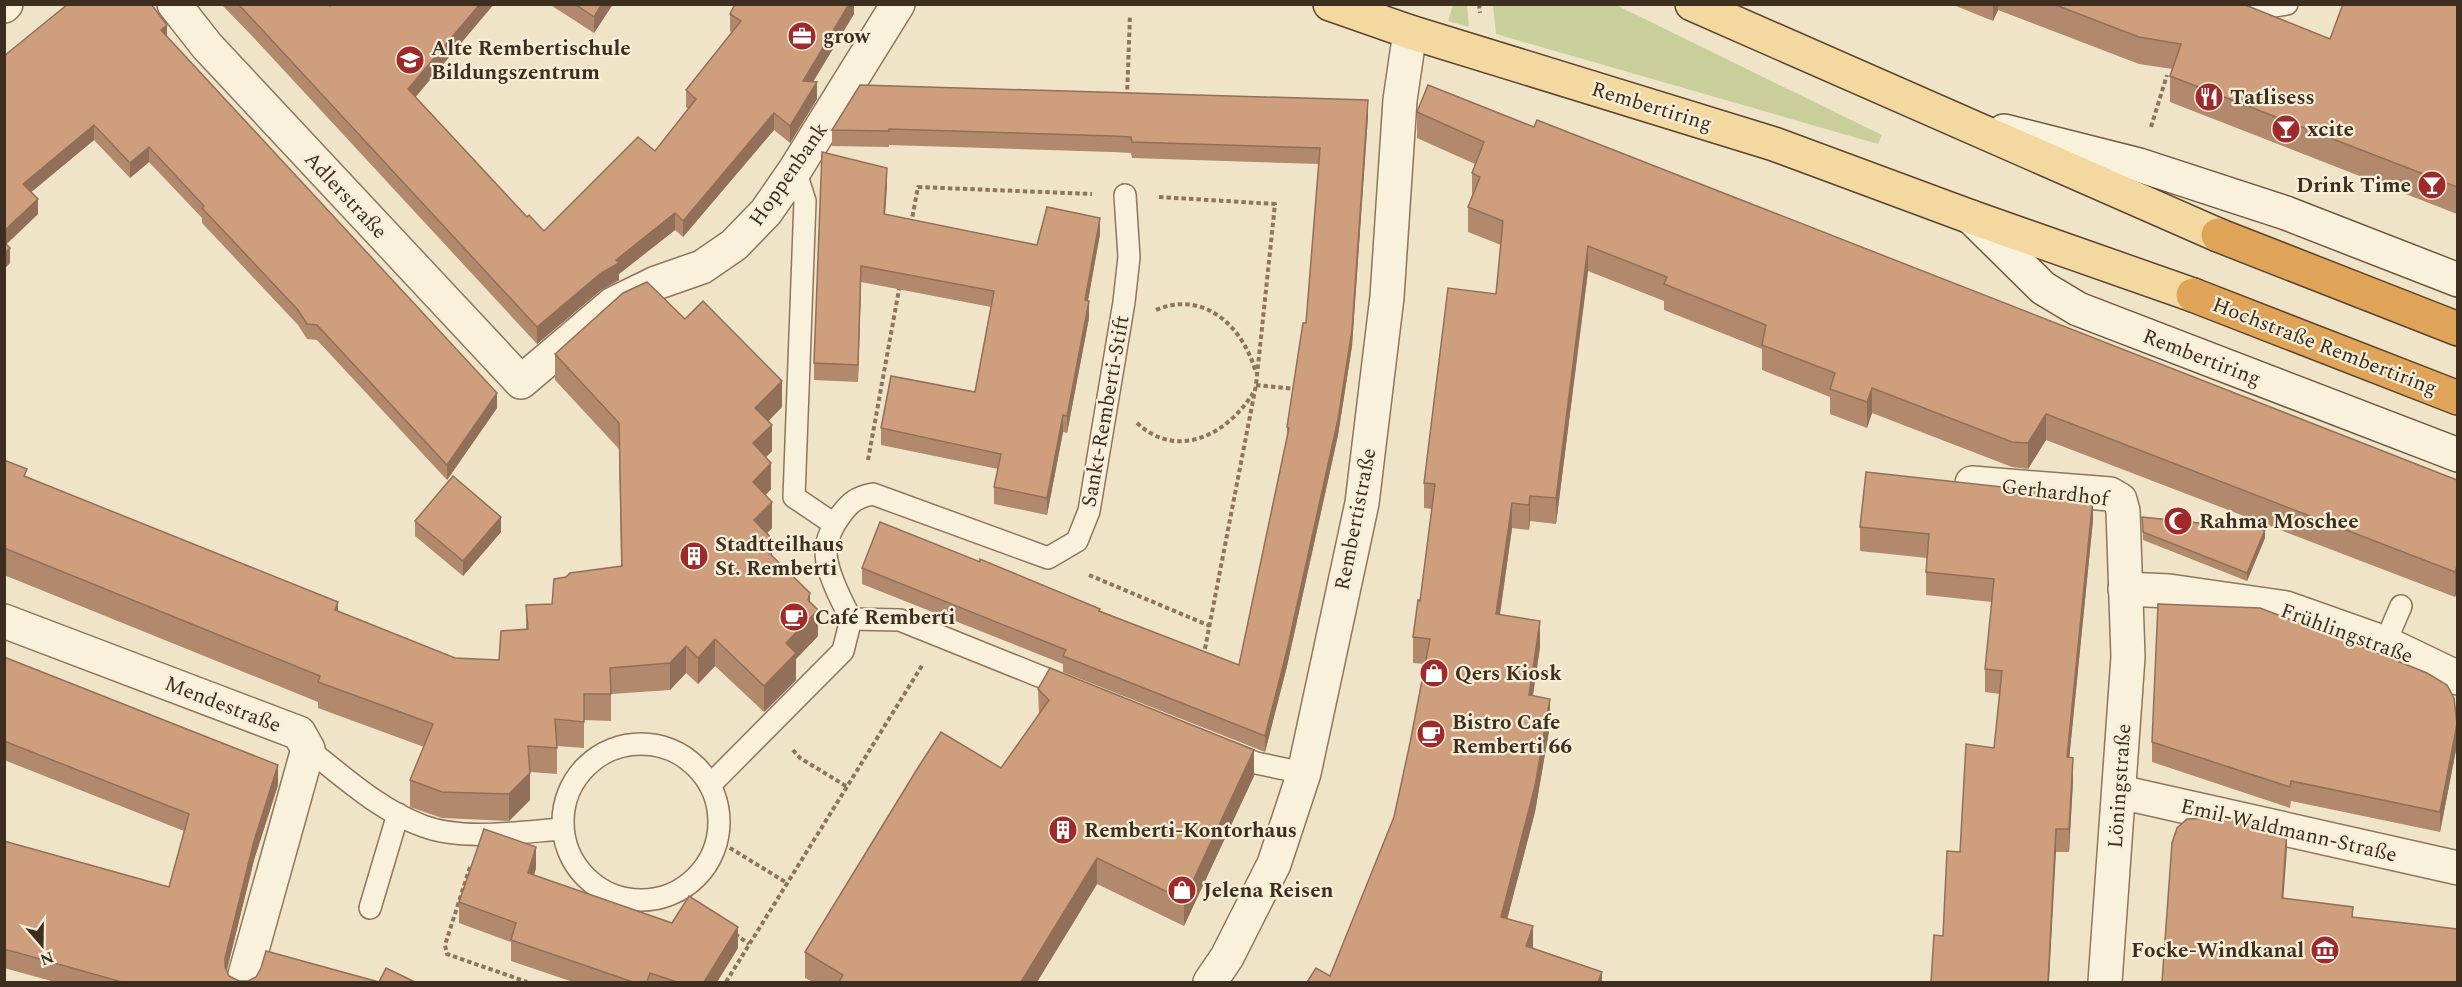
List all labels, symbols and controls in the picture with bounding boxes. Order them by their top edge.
office icon: grow [786,20,818,52]
place label: grow [823,21,872,53]
place label: Alte Rembertischule Bildungszentrum [431,33,631,89]
school or university icon: Alte Rembertischule Bildungszentrum [394,44,426,76]
street label: Rembertiring [1587,73,1716,140]
restaurant icon: Tatlisess [2193,81,2225,113]
place label: Tatlisess [2230,82,2315,114]
bar icon: xcite [2270,113,2302,145]
place label: xcite [2307,114,2354,146]
street label: Hoppenbank [741,116,837,233]
street label: Adlerstraße [296,145,394,247]
bar icon: Drink Time [2416,169,2448,201]
place label: Drink Time [2296,170,2411,202]
street label: Hochstraße Rembertiring [2207,289,2442,405]
street label: Sankt-Remberti-Stift [1073,313,1139,510]
street label: Rembertiring [2138,321,2266,395]
street label: Rembertistraße [1326,445,1385,593]
street label: Gerhardhof [1999,471,2112,516]
mosque icon: Rahma Moschee [2162,505,2194,537]
place label: Rahma Moschee [2199,506,2359,538]
place label: Stadtteilhaus St. Remberti [715,529,844,585]
building icon: Stadtteilhaus St. Remberti [678,540,710,572]
street label: Frühlingstraße [2276,595,2417,673]
cafe icon: Café Remberti [778,601,810,633]
place label: Café Remberti [815,602,955,634]
shop icon: Qers Kiosk [1418,657,1450,689]
place label: Qers Kiosk [1455,658,1562,690]
street label: Mendestraße [160,668,286,742]
place label: Bistro Cafe Remberti 66 [1452,707,1572,763]
cafe icon: Bistro Cafe Remberti 66 [1415,718,1447,750]
street label: Löningstraße [2100,723,2140,849]
street label: Emil-Waldmann-Straße [2177,790,2400,871]
building icon: Remberti-Kontorhaus [1047,814,1079,846]
place label: Remberti-Kontorhaus [1084,815,1297,847]
shop icon: Jelena Reisen [1166,874,1198,906]
place label: Jelena Reisen [1203,875,1334,907]
north arrow [12,915,72,975]
museum icon: Focke-Windkanal [2309,934,2341,966]
place label: Focke-Windkanal [2131,935,2304,967]
text: N [37,945,57,972]

